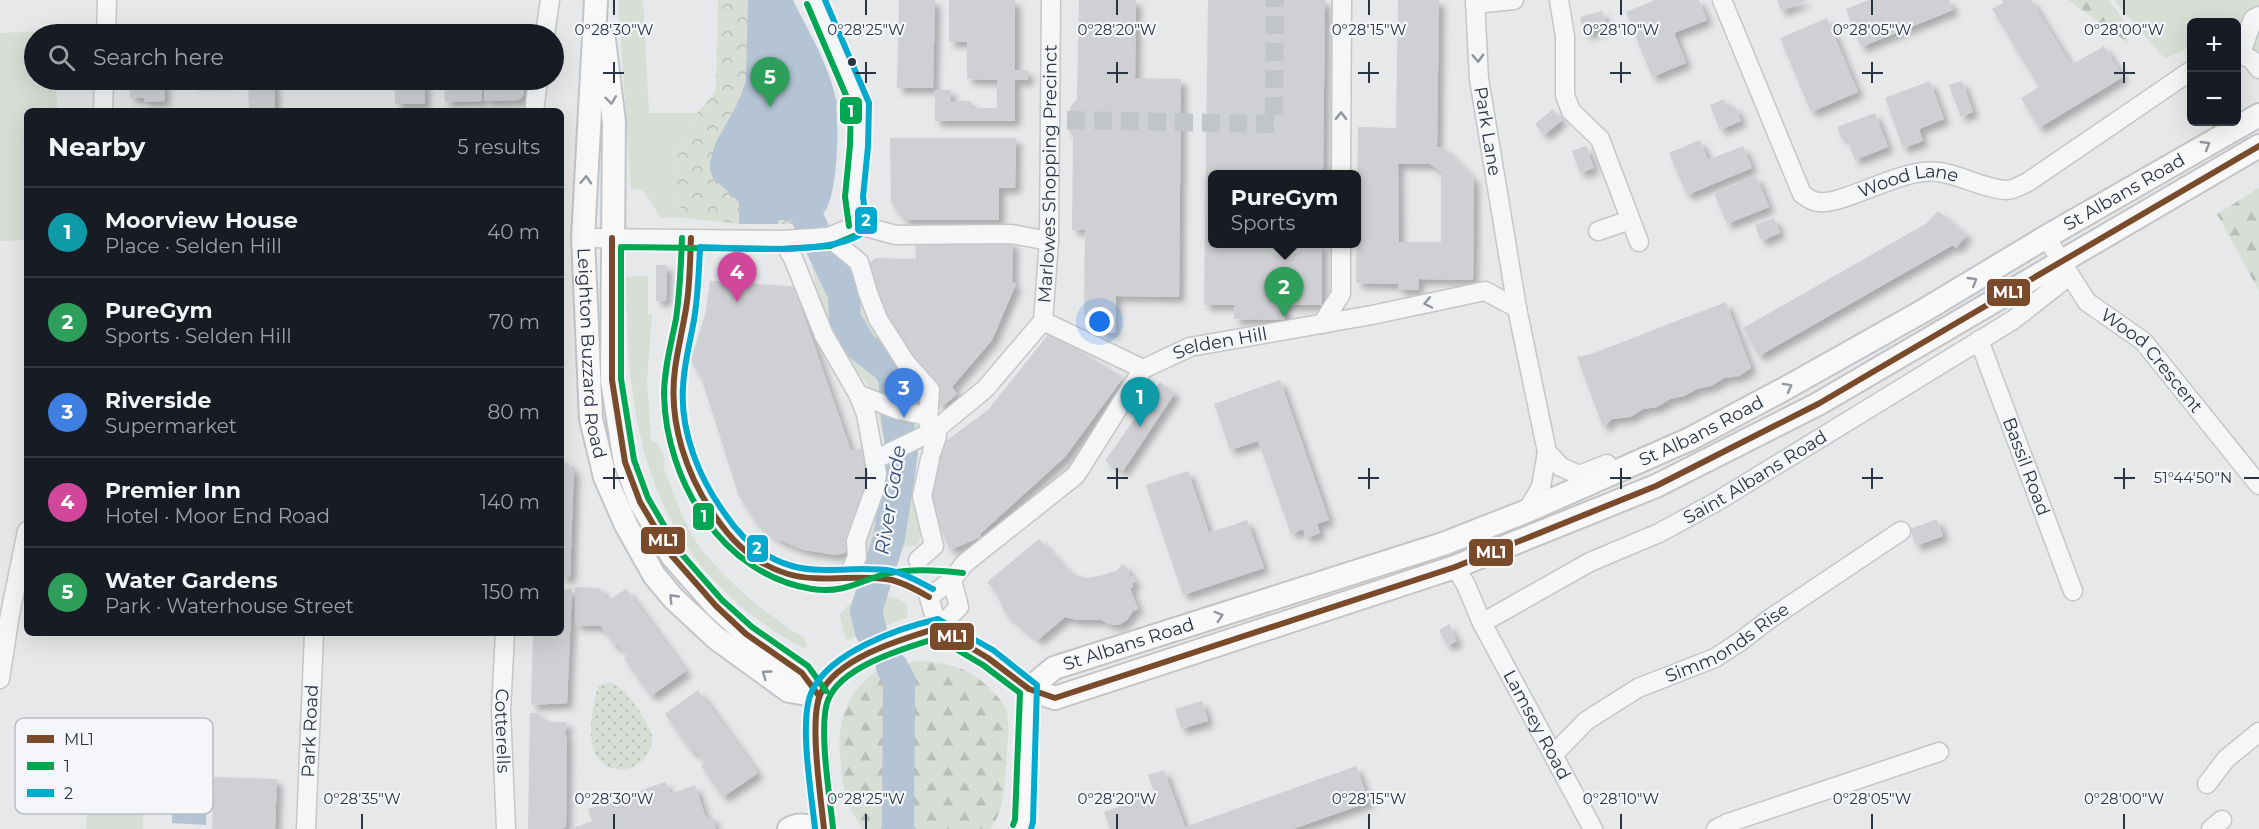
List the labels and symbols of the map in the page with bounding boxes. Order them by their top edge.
text: 0°28'30"W [575,20,654,39]
text: 0°28'25"W [827,20,905,39]
text: 0°28'20"W [1077,20,1157,39]
text: 0°28'15"W [1332,20,1407,39]
text: 0°28'10"W [1583,20,1659,39]
text: 0°28'05"W [1833,20,1912,39]
text: 0°28'00"W [2084,20,2164,39]
street label: Marlowes Shopping Precinct [1033,44,1062,304]
one-way arrow [1471,54,1484,63]
unlabelled marker [846,56,858,68]
pin: 5 [750,57,790,107]
street label: Park Lane [1469,85,1506,178]
one-way arrow [605,95,617,104]
line badge: 1 [839,96,863,125]
text: 1 [848,102,854,121]
one-way arrow [1335,112,1347,121]
one-way arrow [2200,141,2210,152]
street label: St Albans Road [2060,149,2189,236]
street label: Wood Lane [1855,160,1961,203]
one-way arrow [580,175,593,184]
line badge: 2 [854,206,878,235]
text: 2 [861,211,871,230]
street label: Leighton Buzzard Road [572,247,611,461]
pin: 4 [718,252,756,302]
pin: 2 [1264,268,1304,317]
one-way arrow [1967,276,1977,288]
line badge: ML1 [1986,278,2031,307]
text: ML1 [1993,283,2023,302]
one-way arrow [1424,296,1434,309]
street label: Wood Crescent [2096,304,2207,417]
your location [1085,307,1114,336]
street label: Selden Hill [1169,323,1269,365]
pin: 3 [884,368,924,418]
pin: 1 [1120,378,1160,427]
one-way arrow [1782,383,1793,394]
street label: St Albans Road [1636,391,1767,471]
street label: Bassil Road [1998,414,2055,519]
street label: Saint Albans Road [1679,426,1831,529]
water label: River Gade [870,444,910,556]
text: 51°44'50"N [2154,468,2232,487]
line badge: 1 [692,502,715,531]
text: 1 [701,507,707,526]
line badge: ML1 [640,526,686,555]
text: ML1 [648,531,678,550]
line badge: 2 [746,534,769,563]
line badge: ML1 [1468,538,1514,567]
text: 2 [752,539,762,558]
text: ML1 [1476,543,1506,562]
one-way arrow [670,595,681,606]
street label: Simmonds Rise [1662,598,1793,687]
one-way arrow [1213,611,1224,623]
street label: St Albans Road [1060,613,1197,675]
line badge: ML1 [929,622,975,651]
text: ML1 [937,627,967,646]
street label: Lamsey Road [1498,666,1575,784]
one-way arrow [762,670,773,681]
street label: Park Road [297,684,323,778]
street label: Cotterells [490,688,515,774]
legend [15,718,213,814]
text: ML1 [64,730,94,749]
text: 1 [64,757,70,776]
text: 2 [64,784,73,803]
text: 0°28'35"W [323,789,401,808]
text: 0°28'30"W [575,789,654,808]
text: 0°28'25"W [827,789,905,808]
text: 0°28'20"W [1077,789,1157,808]
text: 0°28'15"W [1332,789,1407,808]
text: 0°28'10"W [1583,789,1659,808]
text: 0°28'05"W [1833,789,1912,808]
text: 0°28'00"W [2084,789,2164,808]

